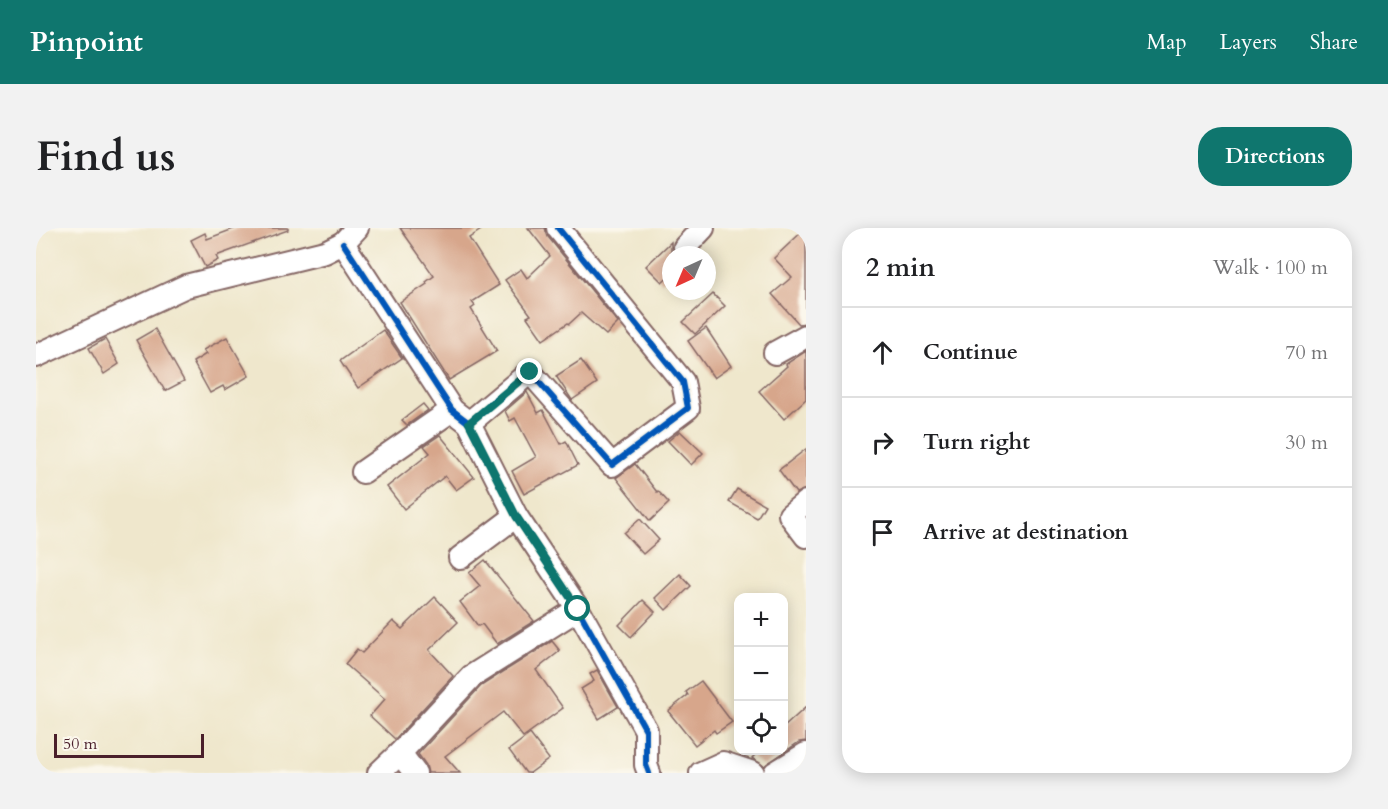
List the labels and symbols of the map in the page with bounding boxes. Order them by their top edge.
north arrow [662,246,716,300]
route end [516,358,542,384]
route start [564,595,590,621]
scale bar [54,731,204,758]

